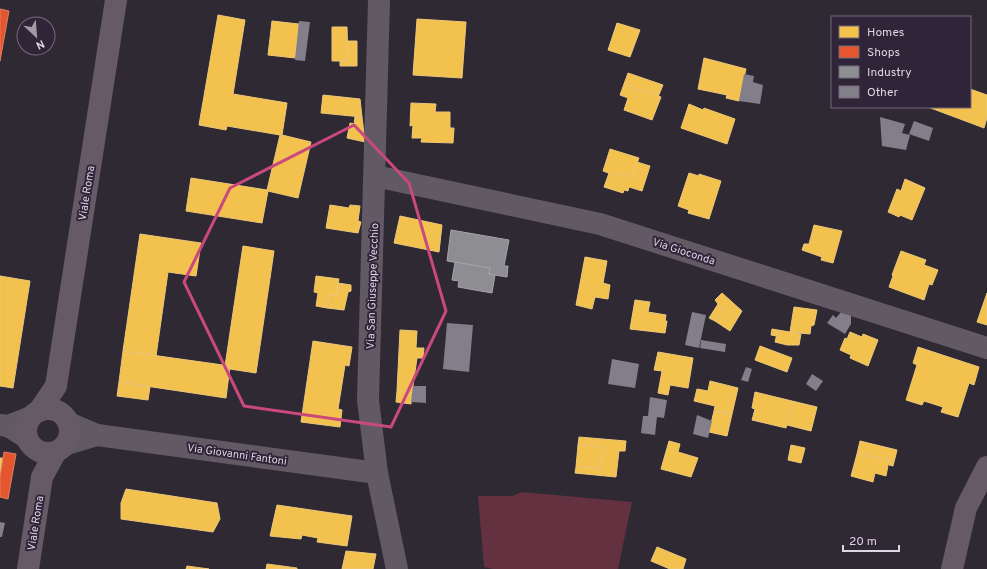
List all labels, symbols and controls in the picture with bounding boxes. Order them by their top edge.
north arrow [16,16,56,56]
legend [831,16,971,108]
text: Homes [867,25,904,41]
text: N [33,36,47,52]
text: Shops [867,45,900,61]
text: Industry [867,65,912,81]
text: Other [867,85,899,101]
street label: Viale Roma [76,164,98,222]
street label: Via San Giuseppe Vecchio [364,223,382,349]
street label: Via Gioconda [651,235,717,269]
street label: Via Giovanni Fantoni [186,441,288,469]
street label: Viale Roma [25,494,47,552]
scale bar [843,527,899,553]
text: 20 m [849,534,877,550]

